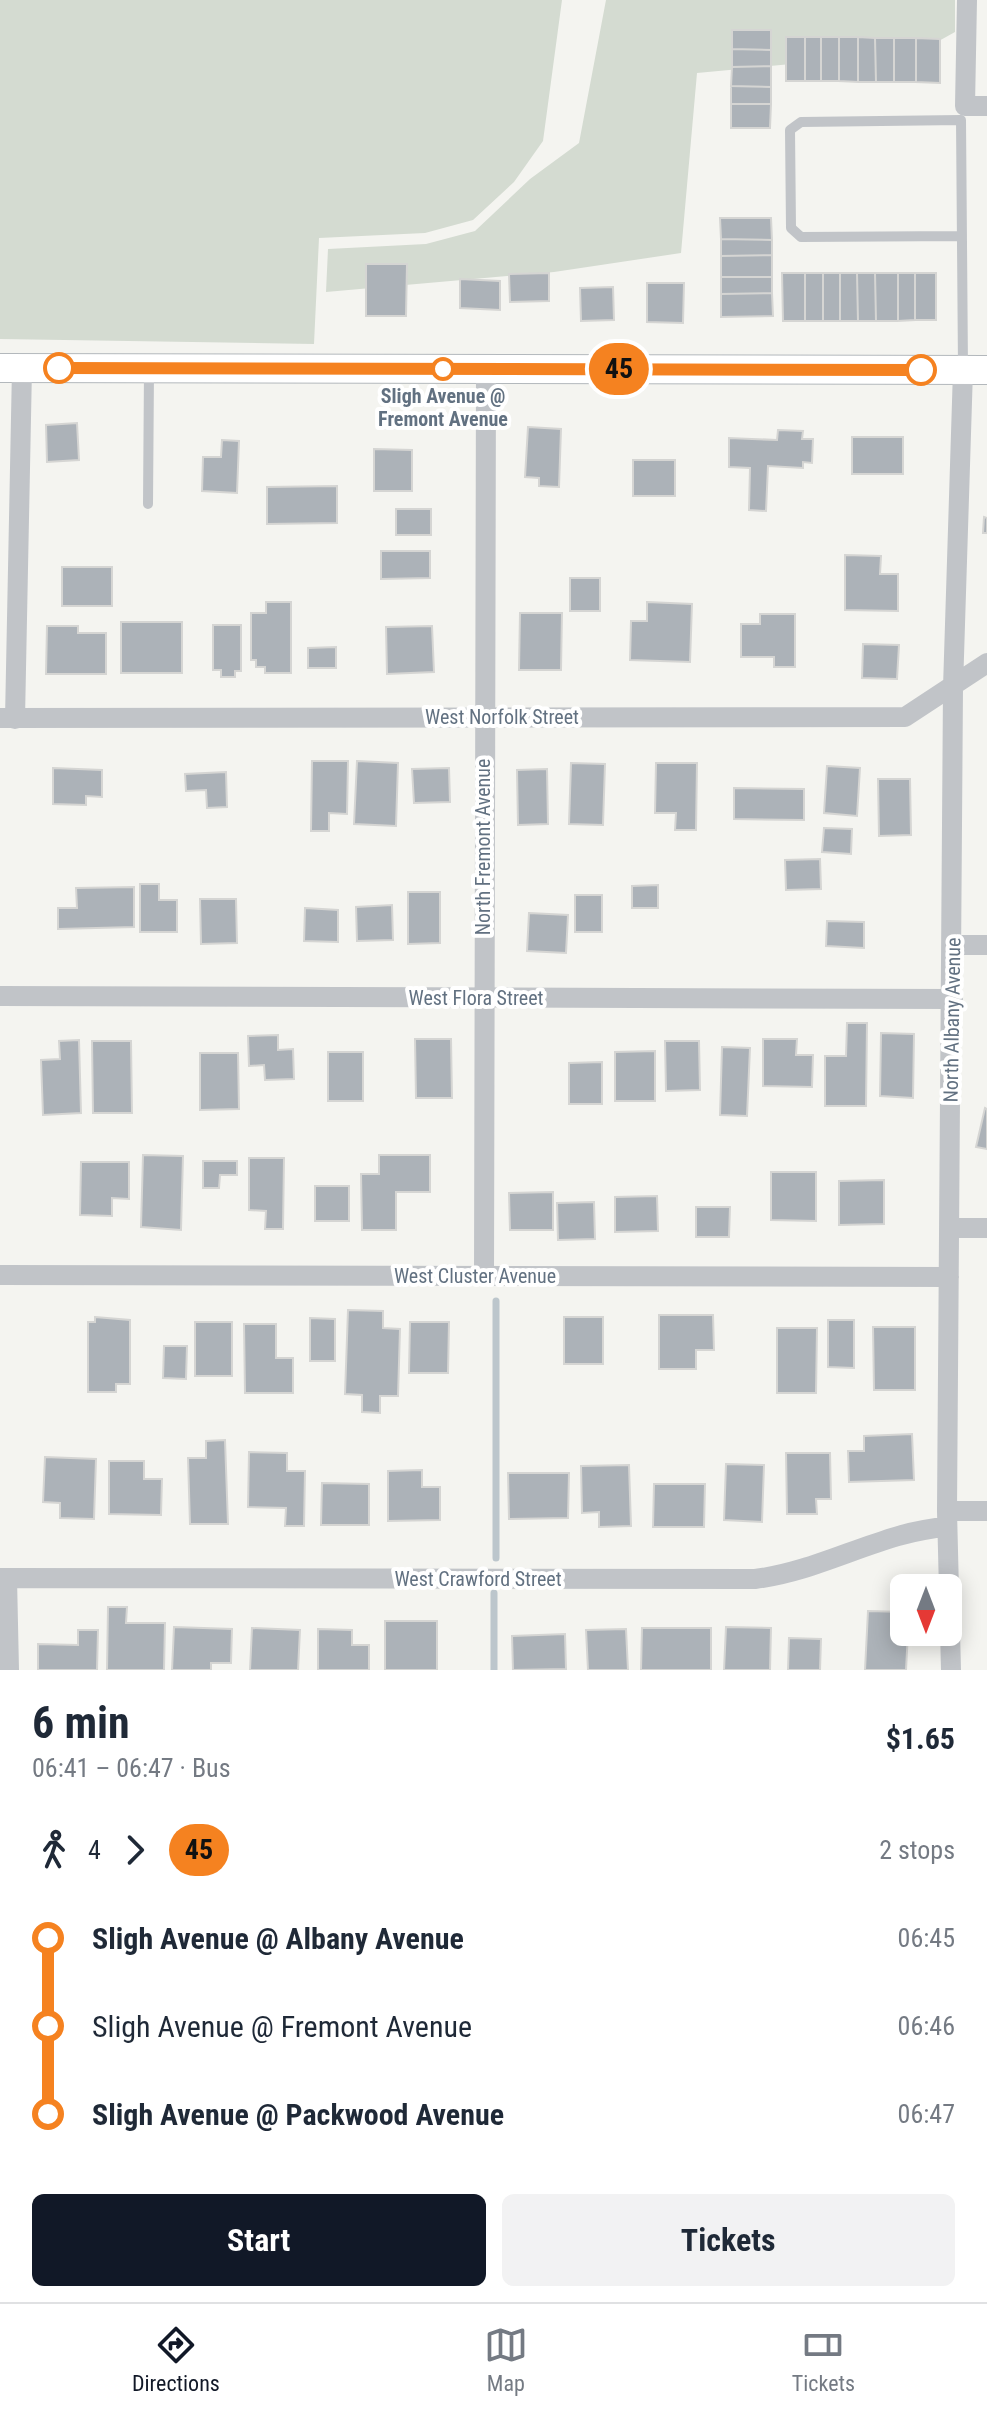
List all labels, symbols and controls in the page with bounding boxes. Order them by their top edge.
line badge: 45 [583,343,655,395]
text: 45 [605,352,633,385]
unlabelled marker [44,353,74,383]
unlabelled marker [906,355,936,385]
marker: Sligh Avenue @ Fremont Avenue [432,358,454,380]
place label: Sligh Avenue @ Fremont Avenue [378,384,508,431]
street label: West Norfolk Street [425,705,579,729]
street label: North Fremont Avenue [471,759,495,935]
street label: North Albany Avenue [939,937,965,1103]
street label: West Flora Street [409,986,544,1010]
street label: West Cluster Avenue [394,1264,556,1288]
street label: West Crawford Street [394,1567,562,1591]
north arrow [890,1574,962,1646]
map controls [890,1574,962,1646]
text: 6 min [32,1697,130,1749]
text: $1.65 [886,1721,955,1756]
text: 06:41 – 06:47 · Bus [32,1753,231,1783]
icon: walk [32,1828,76,1872]
icon: forward [113,1828,157,1872]
text: 45 [185,1833,213,1866]
text: 4 [88,1835,101,1865]
text: 2 stops [879,1835,955,1865]
text: Sligh Avenue @ Albany Avenue [92,1921,464,1956]
text: 06:45 [898,1923,955,1953]
text: Sligh Avenue @ Fremont Avenue [92,2009,472,2044]
text: 06:46 [898,2011,955,2041]
text: Sligh Avenue @ Packwood Avenue [92,2097,504,2132]
text: 06:47 [898,2099,955,2129]
button: Start [32,2194,486,2286]
button: Tickets [502,2194,955,2286]
tab: Directions [132,2323,220,2396]
tab: Map [484,2323,528,2396]
tab: Tickets [792,2323,855,2396]

